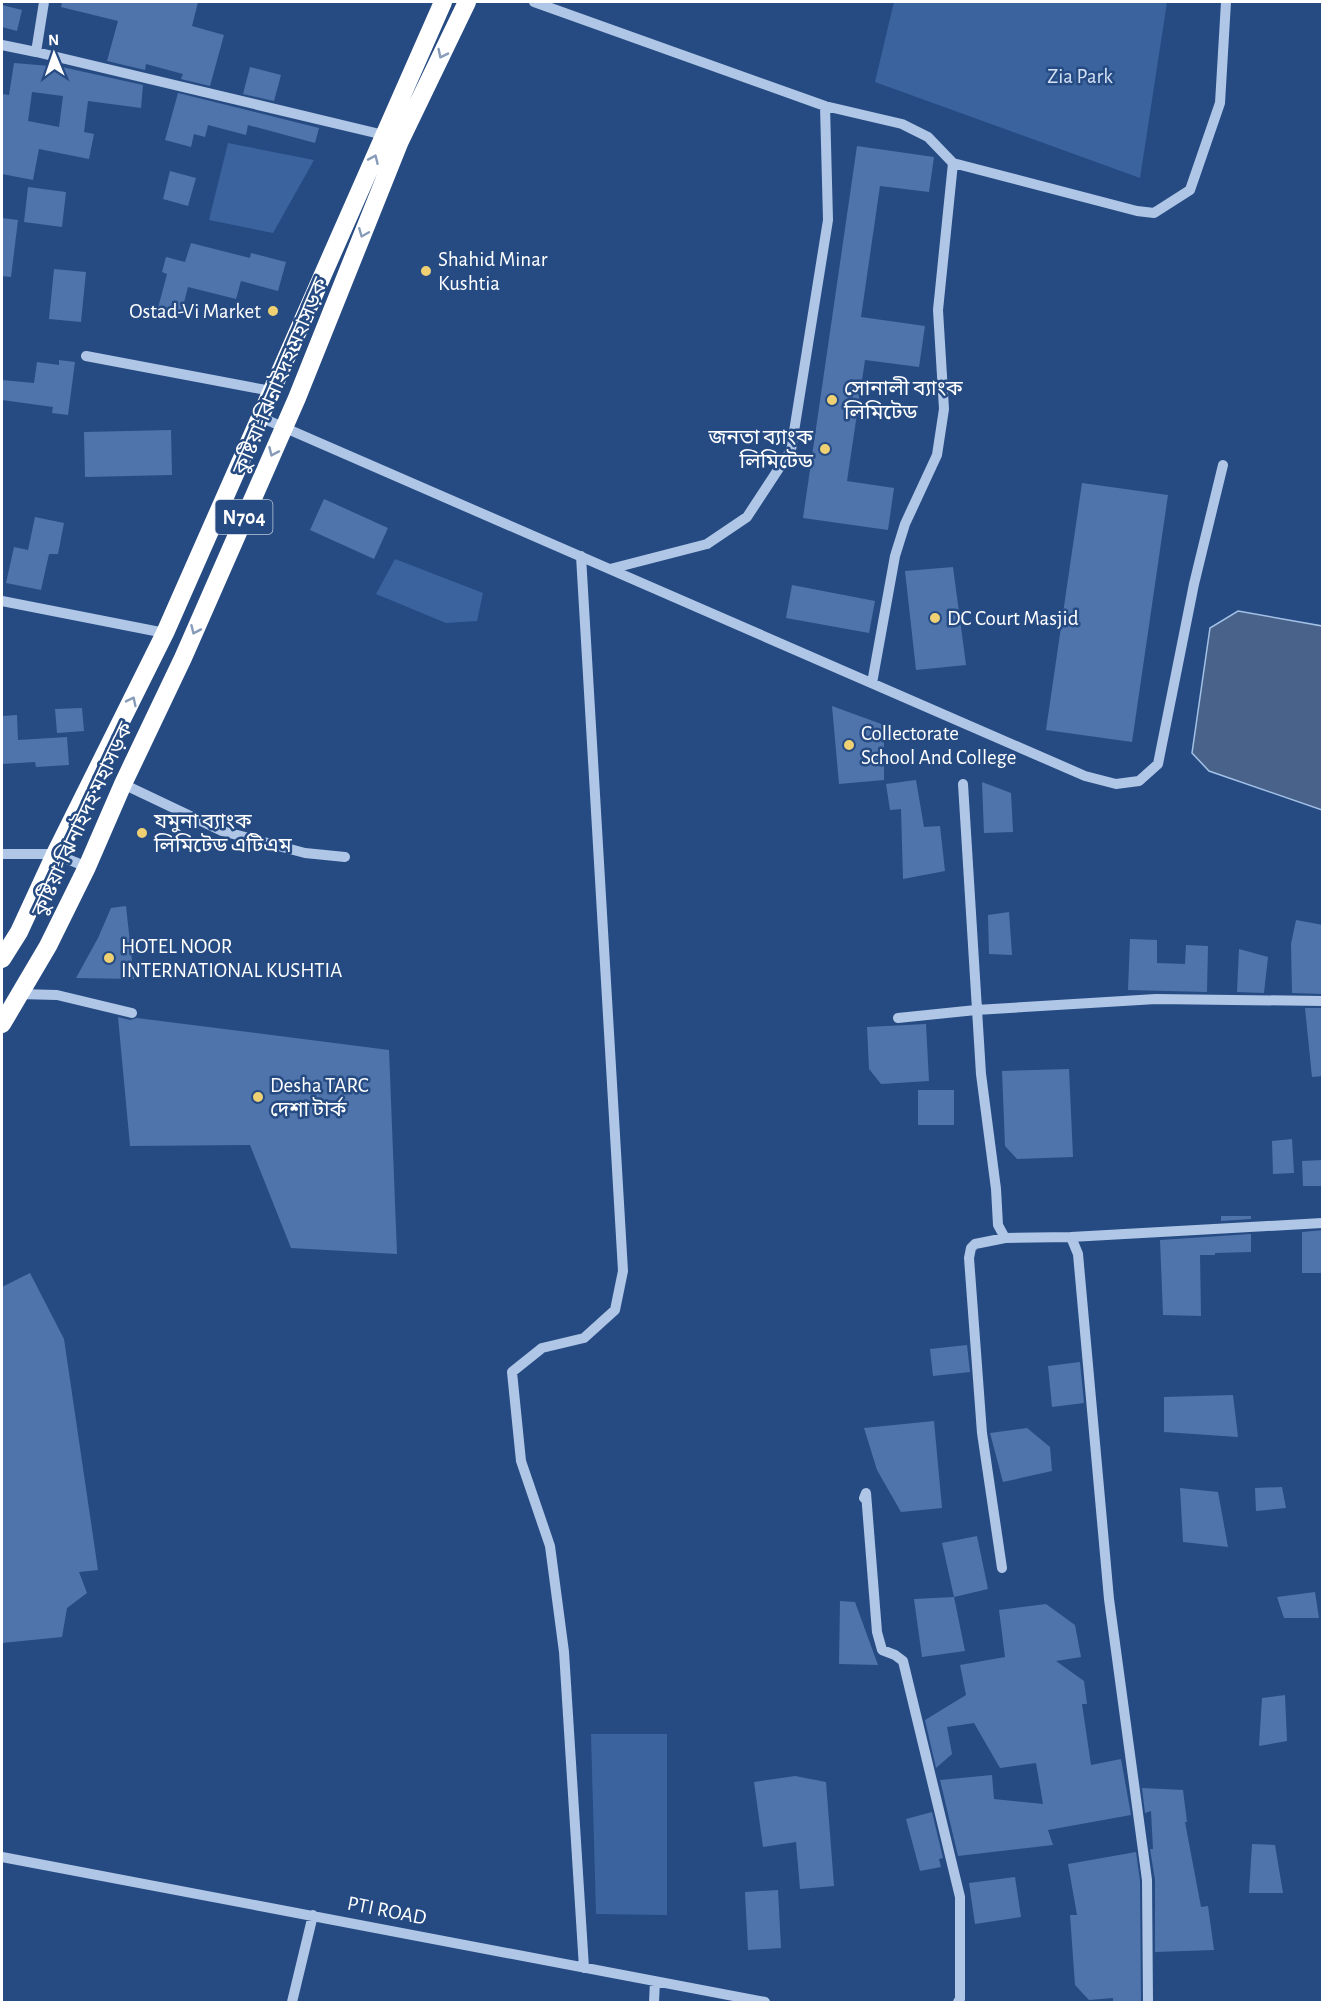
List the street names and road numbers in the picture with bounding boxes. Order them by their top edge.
street label: কুষ্টিয়া-ঝিনাইদহ মহাসড়ক [227,273,333,479]
road number: N704 [216,500,272,534]
street label: কুষ্টিয়া-ঝিনাইদহ মহাসড়ক [26,717,138,921]
street label: PTI ROAD [345,1893,428,1928]

